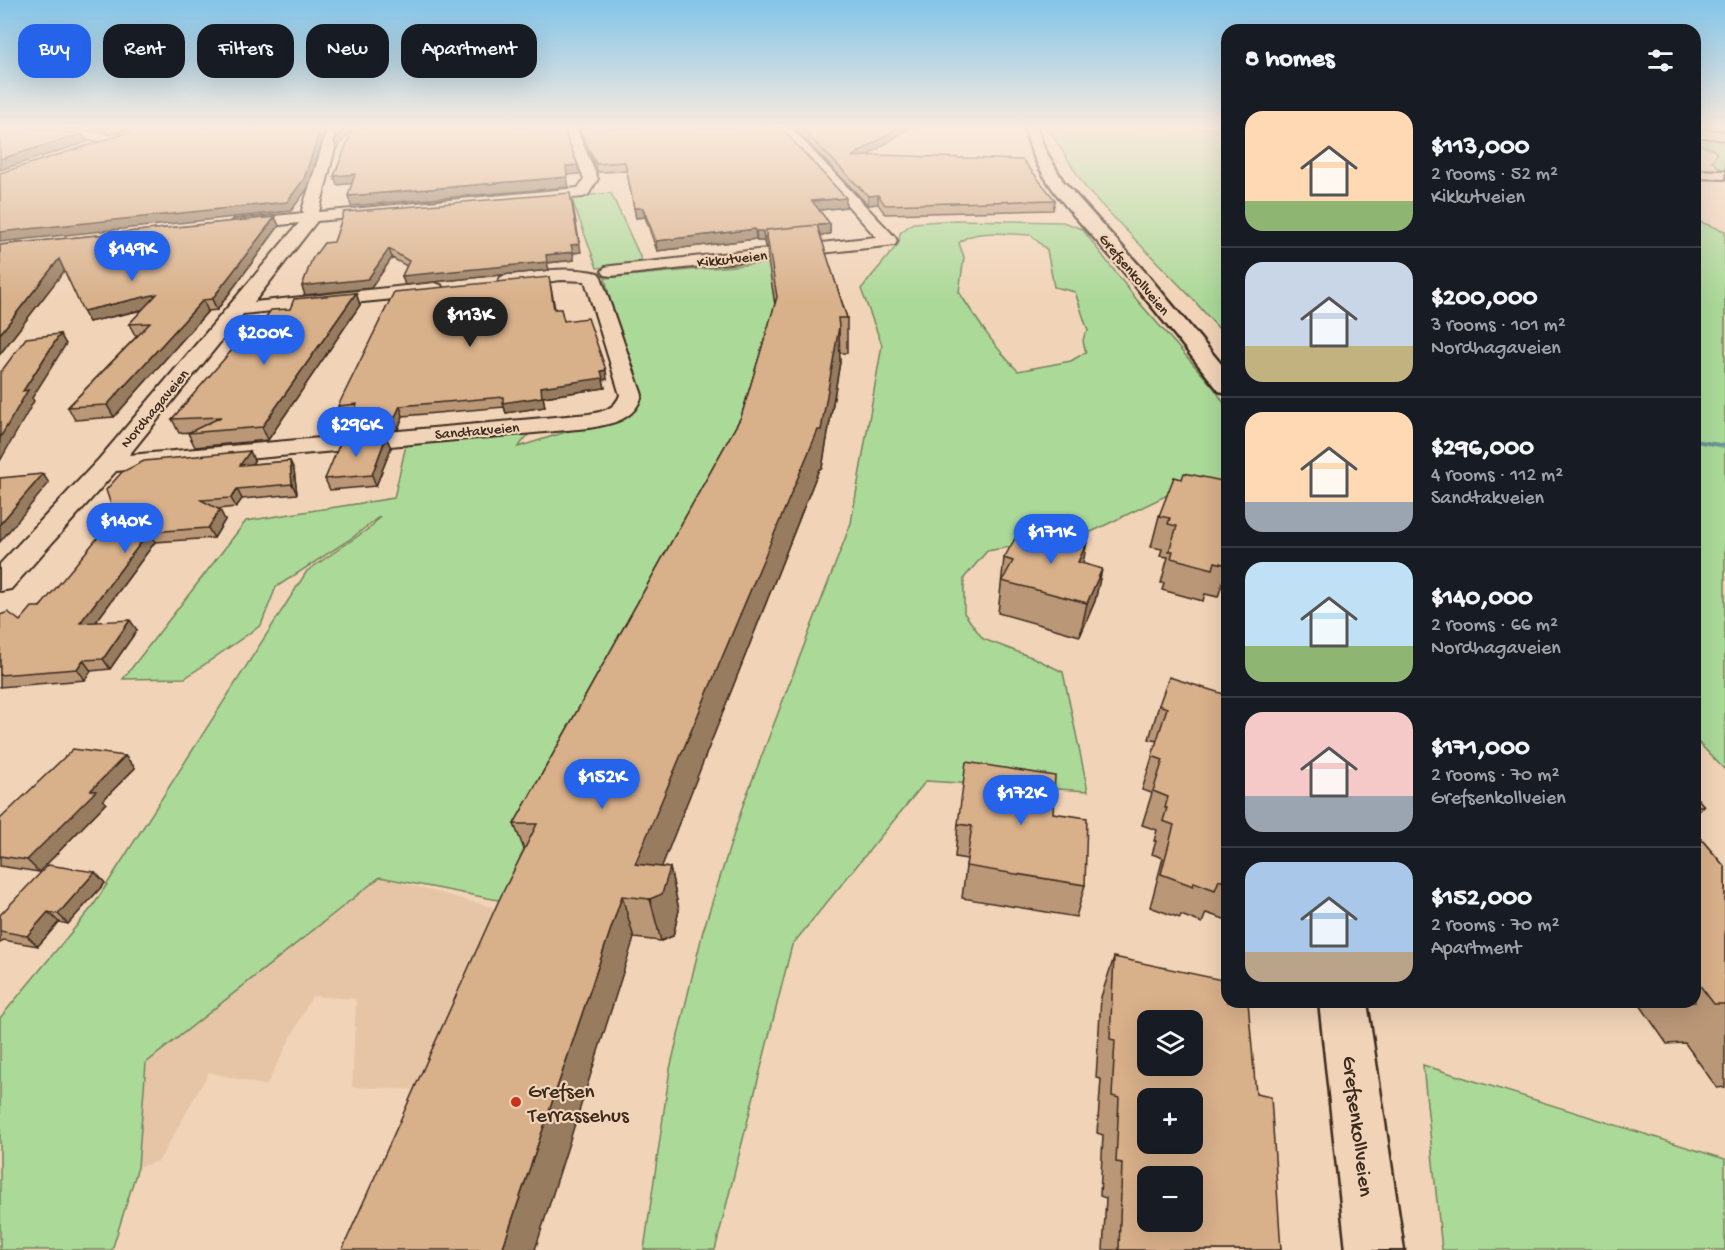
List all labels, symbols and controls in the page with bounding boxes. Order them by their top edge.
chip: Buy [18,24,91,78]
chip: Rent [103,24,185,78]
chip: Filters [197,24,294,78]
chip: New [306,24,389,78]
chip: Apartment [401,24,537,78]
icon: filters [1644,44,1677,77]
text: 8 homes [1245,45,1334,76]
text: $113,000 [1431,133,1530,164]
icon: home [1293,135,1365,207]
text: 2 rooms · 52 m² [1431,164,1558,187]
text: Kikkutveien [1431,187,1525,210]
pin: $149K [90,231,174,282]
street label: Grefsenkollveien [1094,231,1173,320]
text: $149K [108,239,156,262]
street label: Kikkutveien [696,247,768,273]
text: $200,000 [1431,284,1537,315]
icon: home [1293,286,1365,358]
pin: $113K [428,297,512,348]
text: $113K [447,305,493,328]
pin: $200K [222,315,306,366]
text: 3 rooms · 101 m² [1431,315,1566,338]
text: $200K [238,323,290,346]
text: Nordhagaveien [1431,338,1561,361]
street label: Nordhagaveien [117,366,194,452]
pin: $296K [314,407,398,458]
text: $296K [331,415,381,438]
street label: Sandtakveien [434,419,520,445]
text: $296,000 [1431,434,1534,465]
icon: home [1293,436,1365,508]
text: 4 rooms · 112 m² [1431,465,1563,488]
text: Sandtakveien [1431,488,1544,511]
pin: $140K [83,503,167,554]
text: $140K [101,511,149,534]
pin: $171K [1009,514,1093,565]
text: $171K [1028,522,1074,545]
text: $140,000 [1431,584,1533,615]
icon: home [1293,586,1365,658]
text: 2 rooms · 66 m² [1431,615,1558,638]
text: Nordhagaveien [1431,638,1561,661]
text: $171,000 [1431,734,1530,765]
icon: home [1293,736,1365,808]
pin: $152K [560,759,644,810]
text: 2 rooms · 70 m² [1431,765,1559,788]
text: $152K [578,767,626,790]
pin: $172K [979,775,1063,826]
text: $172K [997,783,1045,806]
text: Grefsenkollveien [1431,788,1566,811]
text: $152,000 [1431,884,1532,915]
icon: home [1293,886,1365,958]
text: 2 rooms · 70 m² [1431,915,1559,938]
text: Apartment [1431,938,1521,961]
map controls [1137,1010,1203,1232]
button: layers [1137,1010,1203,1076]
street label: Grefsenkollveien [1334,1055,1377,1198]
place label: Grefsen Terrassehus [527,1081,630,1130]
button: + [1137,1088,1203,1154]
marker: Grefsen Terrassehus [509,1095,523,1109]
button: − [1137,1166,1203,1232]

